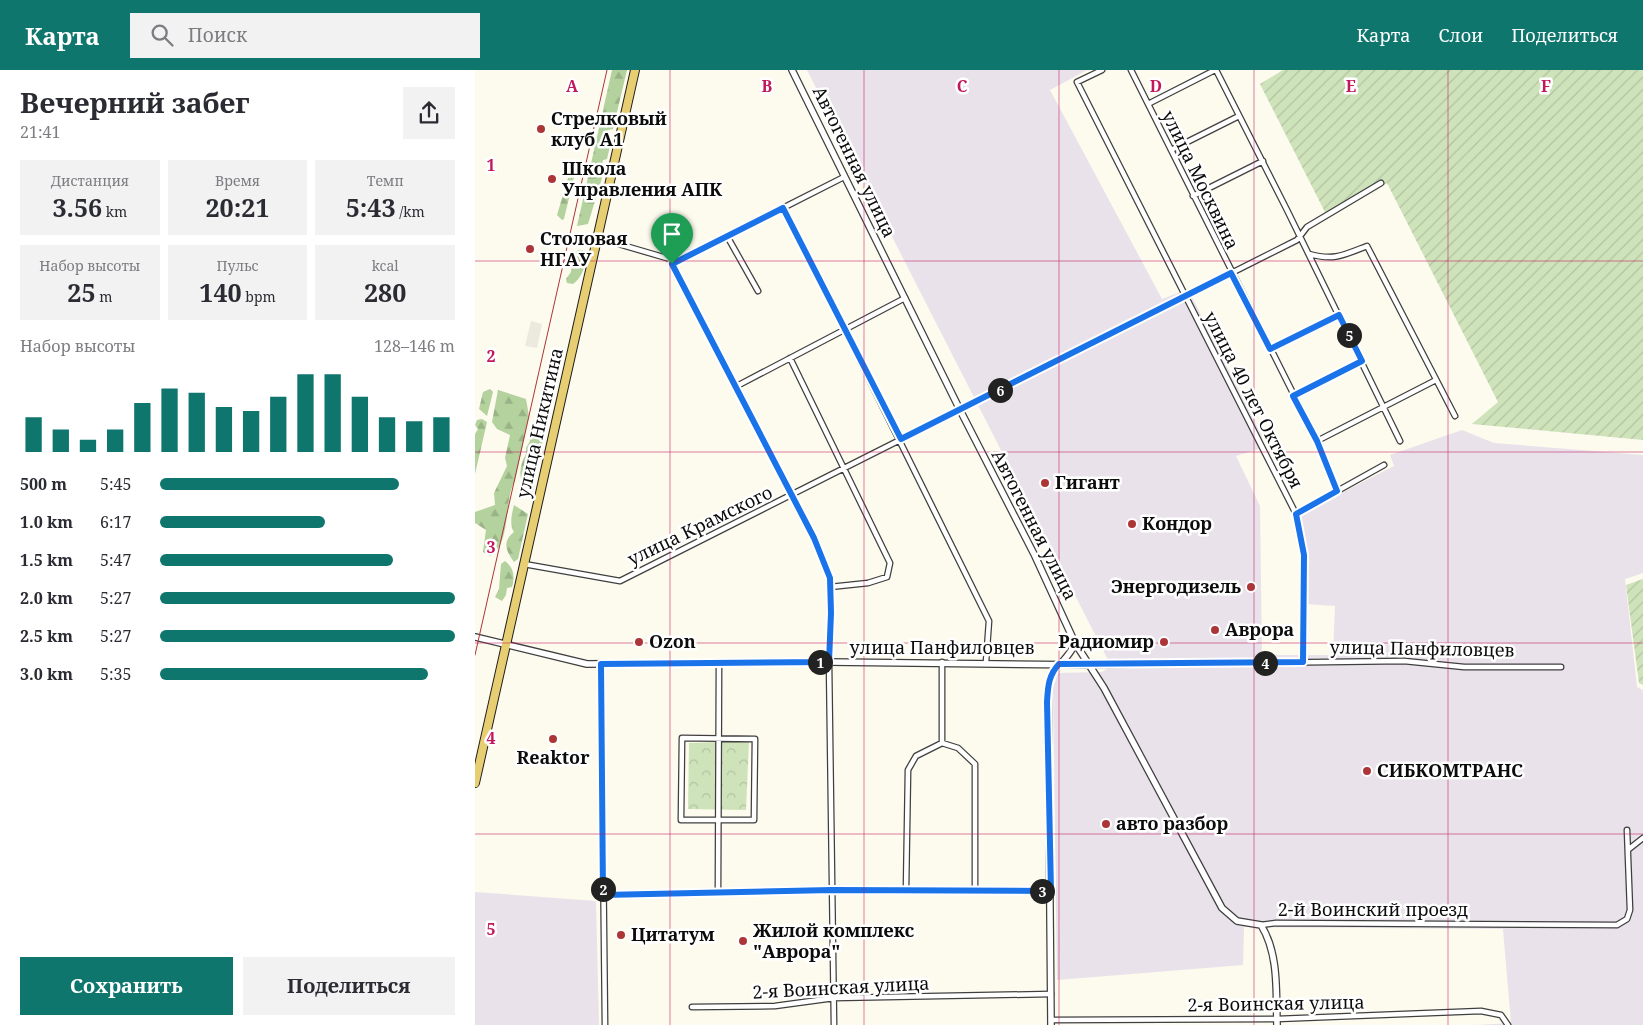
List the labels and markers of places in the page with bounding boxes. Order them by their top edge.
place label: Стрелковый клуб А1 [551,106,667,151]
marker: Стрелковый клуб А1 [535,123,547,135]
place label: Школа Управления АПК [562,156,723,201]
marker: Школа Управления АПК [546,173,558,185]
pin [651,213,693,264]
place label: Столовая НГАУ [540,226,627,271]
marker: Столовая НГАУ [524,243,536,255]
pin: 5 [1337,322,1361,348]
pin: 6 [987,378,1013,402]
place label: Гигант [1055,470,1120,494]
marker: Гигант [1039,477,1051,489]
place label: Кондор [1142,511,1212,535]
marker: Кондор [1126,518,1138,530]
place label: Энергодизель [1111,574,1241,598]
marker: Энергодизель [1245,581,1257,593]
place label: Аврора [1225,617,1295,641]
marker: Аврора [1209,624,1221,636]
place label: Ozon [649,629,696,653]
place label: Радиомир [1058,629,1154,653]
marker: Ozon [633,636,645,648]
marker: Радиомир [1158,636,1170,648]
pin: 1 [807,650,833,674]
pin: 4 [1253,650,1277,676]
marker: Reaktor [547,733,559,745]
place label: Reaktor [516,745,590,769]
place label: СИБКОМТРАНС [1377,758,1523,782]
marker: СИБКОМТРАНС [1361,765,1373,777]
place label: авто разбор [1116,811,1228,835]
marker: авто разбор [1100,818,1112,830]
pin: 2 [591,876,615,902]
pin: 3 [1029,878,1055,904]
place label: Жилой комплекс "Аврора" [753,918,914,963]
place label: Цитатум [631,922,715,946]
marker: Цитатум [615,929,627,941]
marker: Жилой комплекс "Аврора" [737,935,749,947]

